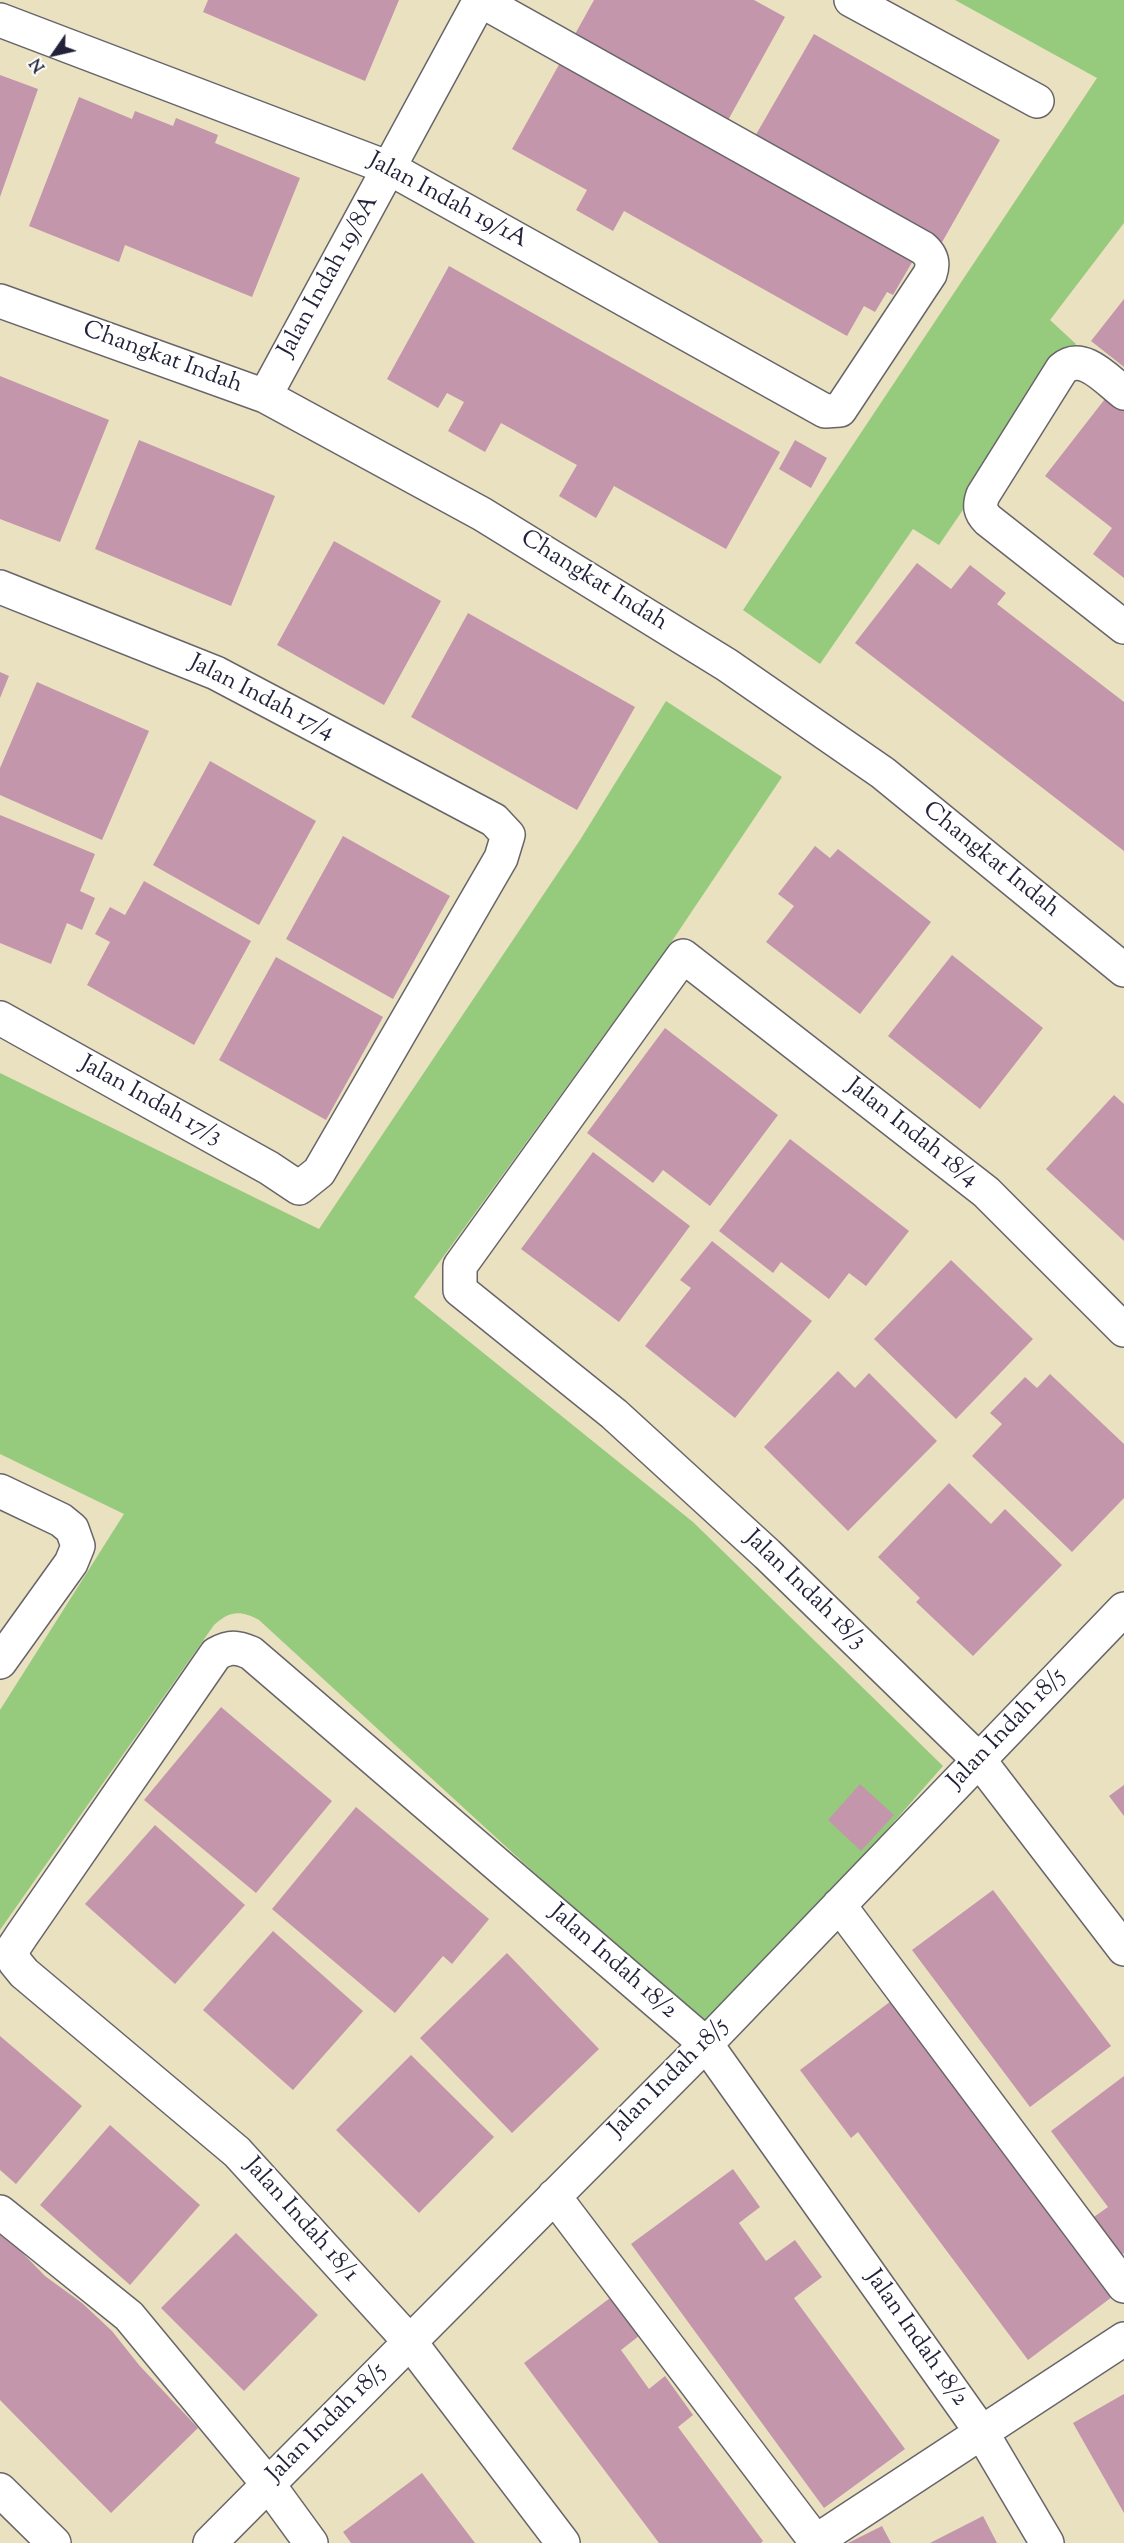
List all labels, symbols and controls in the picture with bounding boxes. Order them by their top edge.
north arrow [24,24,84,84]
text: N [26,53,52,76]
street label: Jalan Indah 19/1A [362,148,532,256]
street label: Jalan Indah 19/8A [274,191,386,363]
street label: Changkat Indah [78,317,246,401]
street label: Changkat Indah [514,525,672,639]
street label: Jalan Indah 17/4 [184,650,338,748]
street label: Changkat Indah [916,797,1064,925]
street label: Jalan Indah 17/3 [74,1051,226,1153]
street label: Jalan Indah 18/4 [839,1073,983,1195]
street label: Jalan Indah 18/3 [737,1526,871,1656]
street label: Jalan Indah 18/5 [943,1663,1073,1797]
street label: Jalan Indah 18/2 [542,1900,682,2026]
street label: Jalan Indah 18/5 [604,2013,736,2145]
street label: Jalan Indah 18/1 [237,2153,363,2289]
street label: Jalan Indah 18/2 [857,2265,973,2413]
street label: Jalan Indah 18/5 [262,2358,394,2490]

